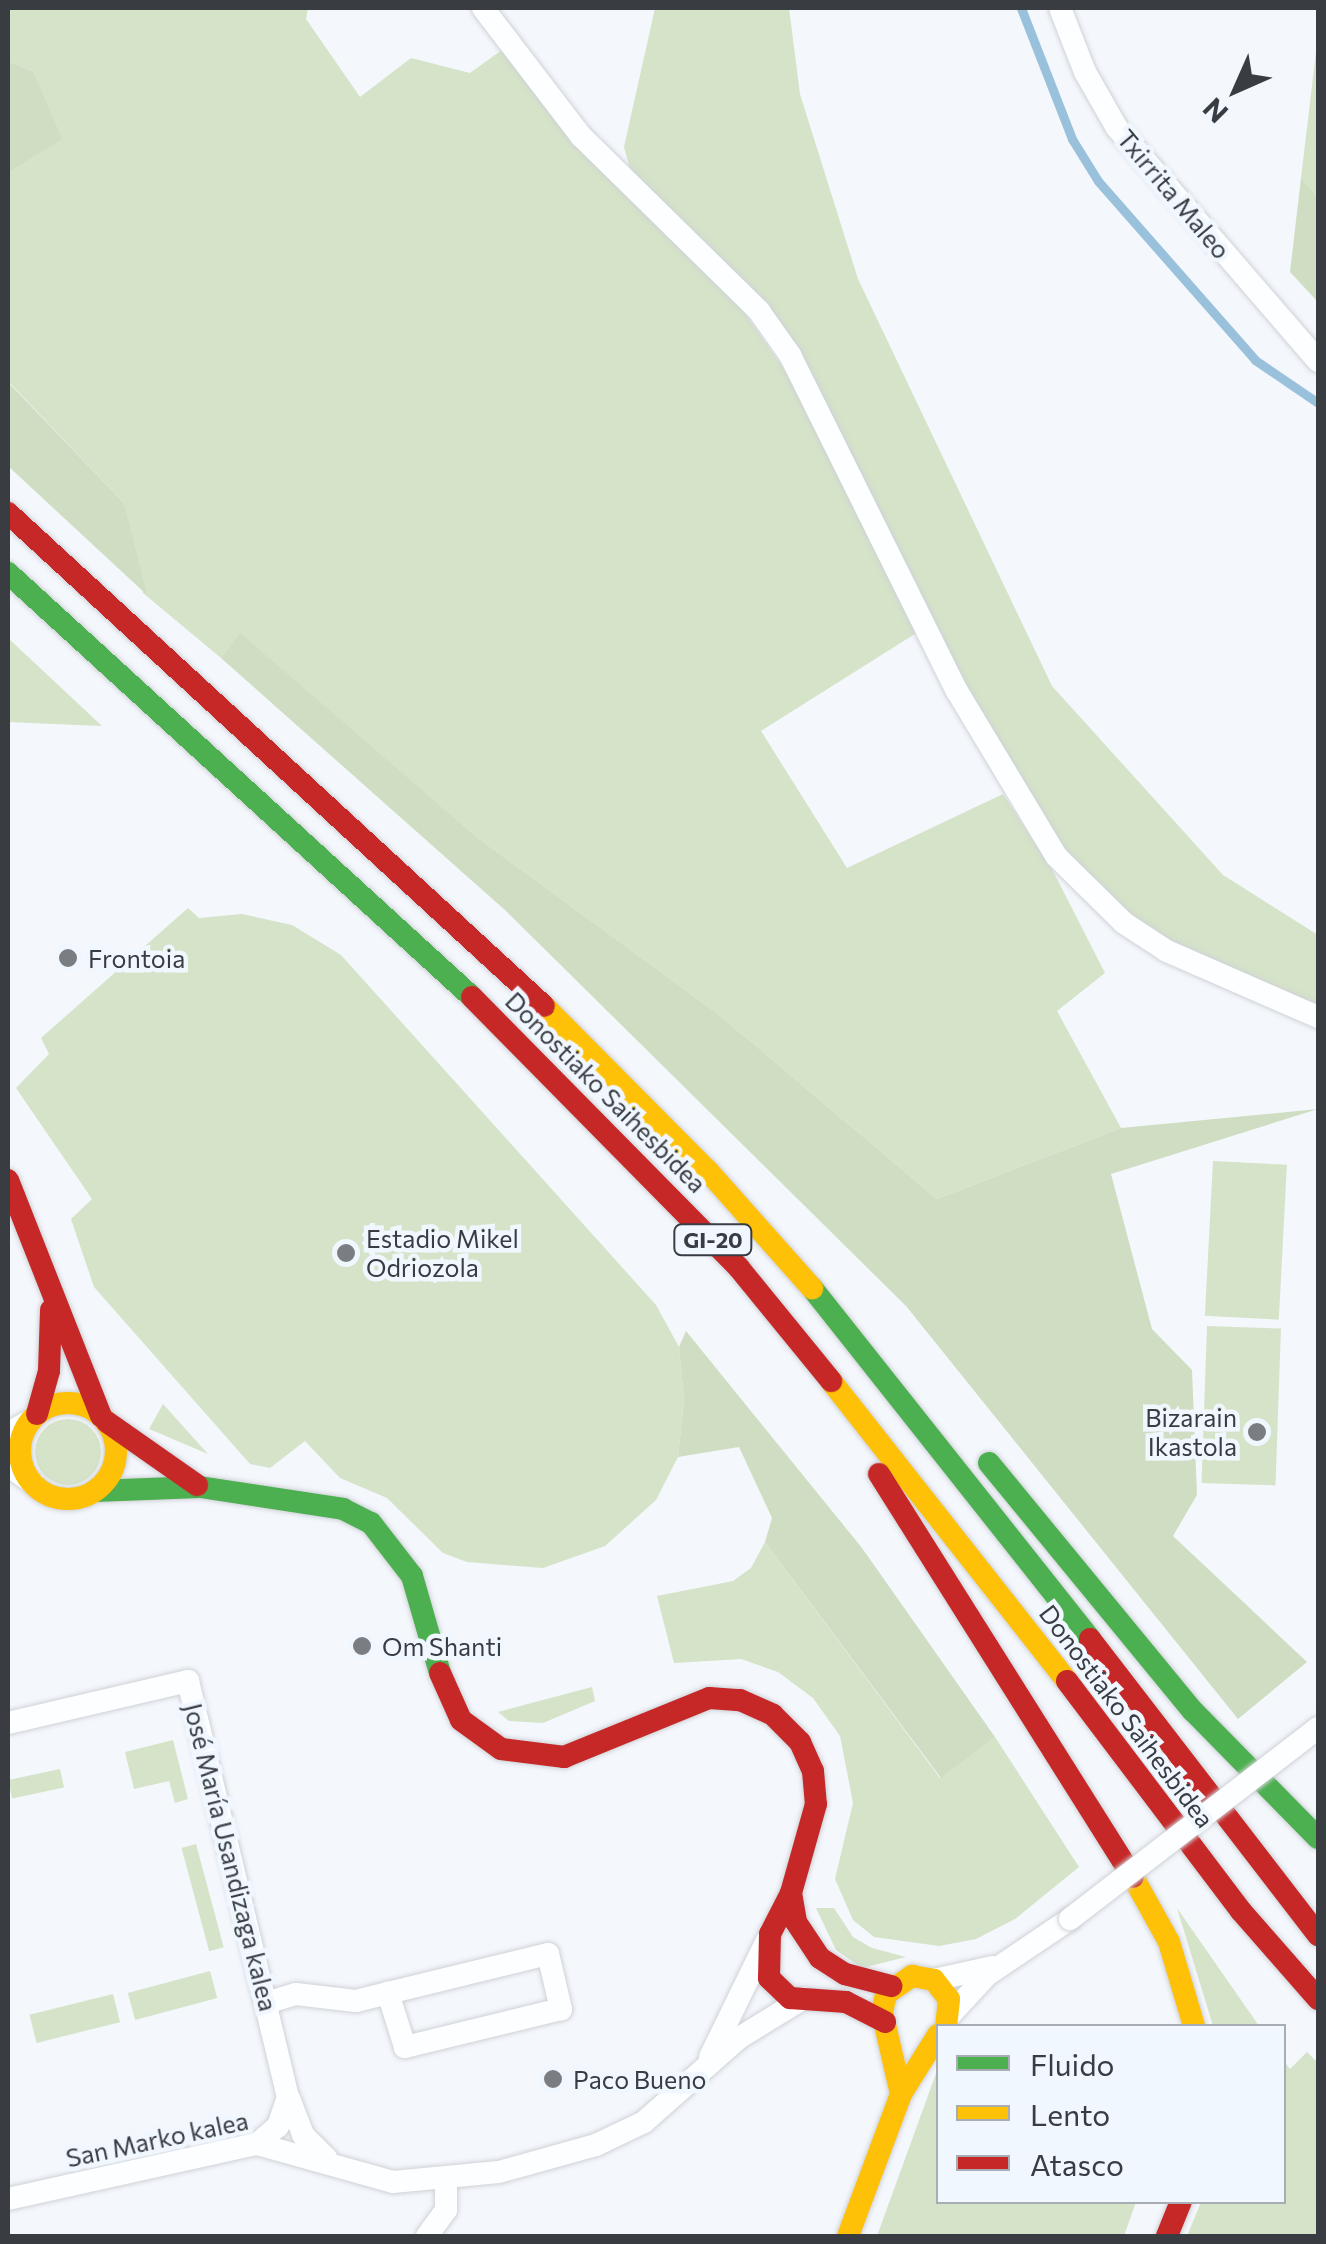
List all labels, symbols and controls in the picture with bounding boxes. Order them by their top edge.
north arrow [1186,40,1286,140]
text: N [1195,92,1234,131]
street label: Txirrita Maleo [1111,123,1237,265]
place label: Frontoia [88,943,185,973]
marker: Frontoia [57,947,79,969]
street label: Donostiako Saihesbidea [500,986,712,1198]
road number: GI-20 [673,1223,753,1257]
place label: Estadio Mikel Odriozola [366,1224,519,1283]
marker: Estadio Mikel Odriozola [335,1242,357,1264]
place label: Bizarain Ikastola [1145,1403,1237,1462]
marker: Bizarain Ikastola [1246,1421,1268,1443]
street label: Donostiako Saihesbidea [1033,1599,1221,1833]
place label: Om Shanti [382,1631,502,1661]
marker: Om Shanti [351,1635,373,1657]
street label: José María Usandizaga kalea [178,1700,284,2014]
legend [936,2024,1286,2204]
text: Fluido [1030,2045,1115,2082]
place label: Paco Bueno [573,2064,706,2094]
marker: Paco Bueno [542,2068,564,2090]
text: Lento [1030,2095,1110,2132]
street label: San Marko kalea [63,2105,251,2173]
text: Atasco [1030,2145,1124,2182]

